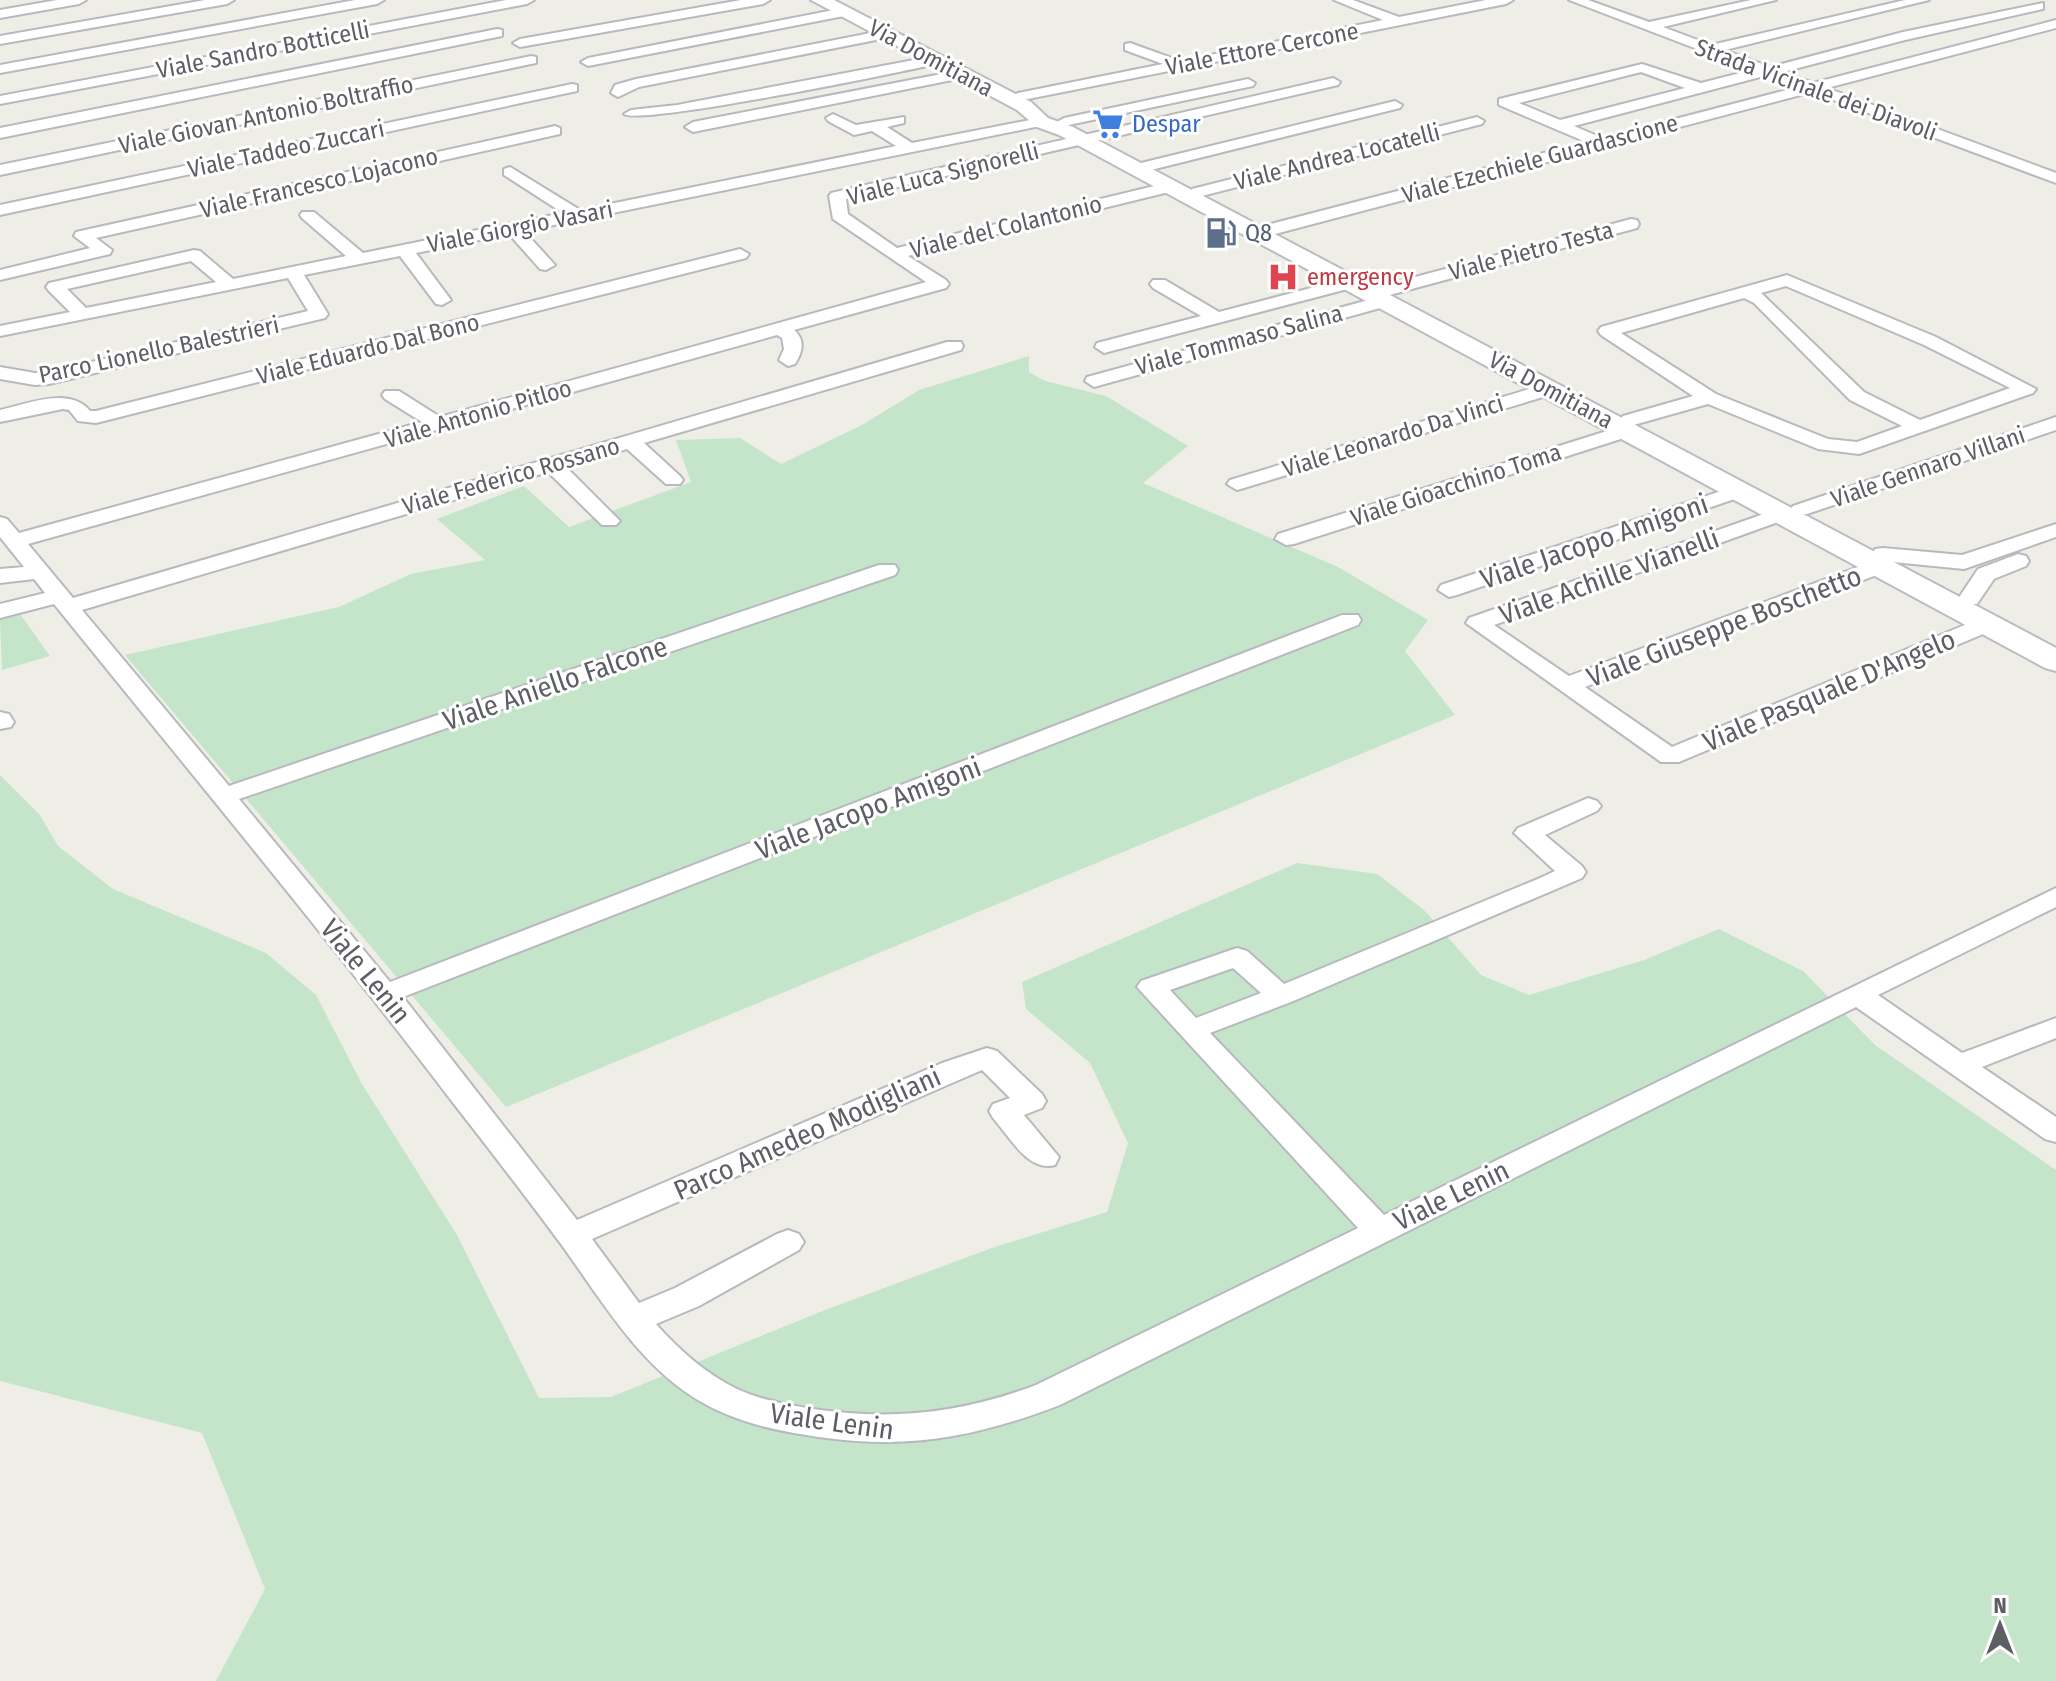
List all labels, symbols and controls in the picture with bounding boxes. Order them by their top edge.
street label: Via Domitiana [864,14,998,102]
street label: Viale Sandro Botticelli [154,16,372,84]
street label: Viale Ettore Cercone [1163,17,1361,81]
street label: Strada Vicinale dei Diavoli [1691,33,1941,147]
street label: Viale Giovan Antonio Boltraffio [116,70,416,160]
supermarket icon: Despar [1091,107,1125,141]
street label: Viale Ezechiele Guardascione [1399,109,1681,209]
place label: Despar [1132,110,1201,138]
street label: Viale Taddeo Zuccari [185,114,387,184]
street label: Viale Andrea Locatelli [1231,118,1443,196]
street label: Viale Luca Signorelli [844,137,1042,211]
street label: Viale Francesco Lojacono [197,142,441,224]
street label: Viale del Colantonio [907,190,1105,264]
street label: Viale Giorgio Vasari [425,195,615,259]
fuel station icon: Q8 [1204,216,1238,250]
street label: Viale Pietro Testa [1446,216,1616,286]
place label: Q8 [1245,219,1272,247]
hospital icon: emergency [1266,260,1300,294]
place label: emergency [1307,263,1414,291]
street label: Viale Tommaso Salina [1132,299,1346,381]
street label: Viale Eduardo Dal Bono [254,308,482,390]
street label: Parco Lionello Balestrieri [36,311,282,389]
street label: Via Domitiana [1484,346,1618,434]
street label: Viale Antonio Pitloo [381,374,575,454]
street label: Viale Leonardo Da Vinci [1279,389,1507,483]
street label: Viale Gennaro Villani [1827,421,2029,513]
street label: Viale Federico Rossano [399,432,623,520]
street label: Viale Gioacchino Toma [1347,438,1565,532]
street label: Viale Jacopo Amigoni [1476,487,1712,596]
street label: Viale Achille Vianelli [1495,521,1724,632]
street label: Viale Giuseppe Boschetto [1582,559,1866,694]
street label: Viale Pasquale D'Angelo [1698,622,1960,759]
street label: Viale Aniello Falcone [439,630,672,737]
street label: Viale Jacopo Amigoni [751,750,986,867]
street label: Viale Lenin [314,913,418,1030]
street label: Parco Amedeo Modigliani [669,1060,946,1207]
street label: Viale Lenin [1388,1153,1514,1238]
street label: Viale Lenin [768,1396,896,1447]
north arrow [1960,1585,2040,1665]
text: N [1993,1592,2007,1619]

